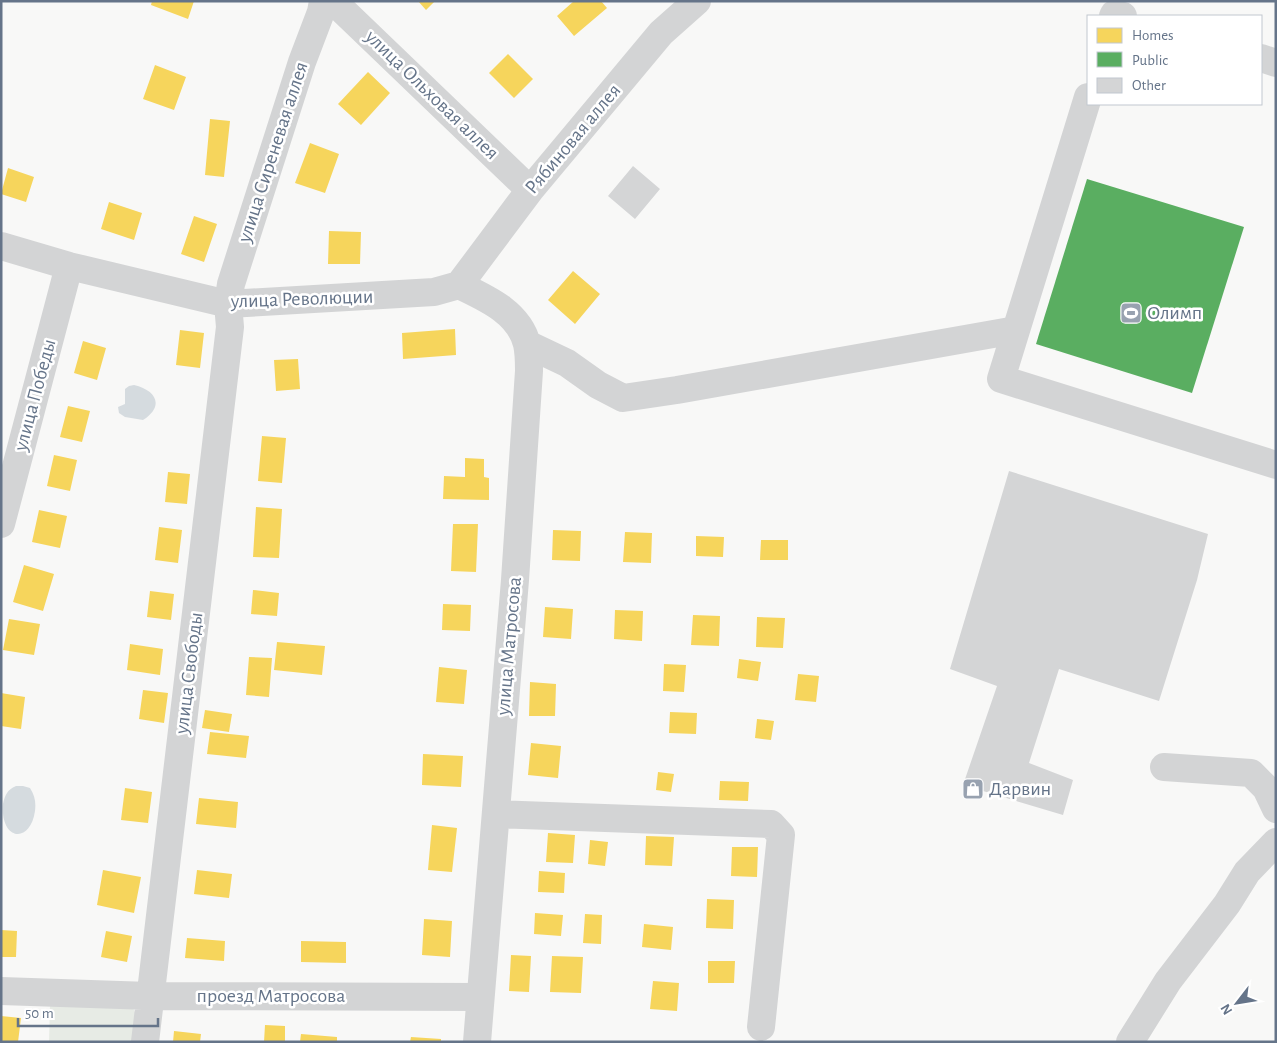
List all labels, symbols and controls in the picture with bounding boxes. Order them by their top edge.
legend [1087,15,1262,105]
street label: улица Ольховая аллея [361,26,503,164]
text: Homes [1132,28,1174,43]
text: Public [1132,53,1168,68]
street label: улица Сиреневая аллея [234,59,312,246]
text: Other [1132,78,1166,93]
street label: Рябиновая аллея [521,80,625,198]
street label: улица Революции [229,287,374,312]
sports icon: Олимп [1119,301,1143,325]
place label: Олимп [1147,303,1202,323]
street label: улица Победы [10,337,60,454]
street label: улица Матросова [493,576,525,717]
street label: улица Свободы [171,611,206,736]
shop icon: Дарвин [961,777,985,801]
place label: Дарвин [989,779,1051,799]
north arrow [1212,978,1262,1028]
street label: проезд Матросова [197,986,345,1006]
scale bar [18,996,158,1028]
text: N [1218,1001,1235,1017]
text: 50 m [25,1006,54,1021]

